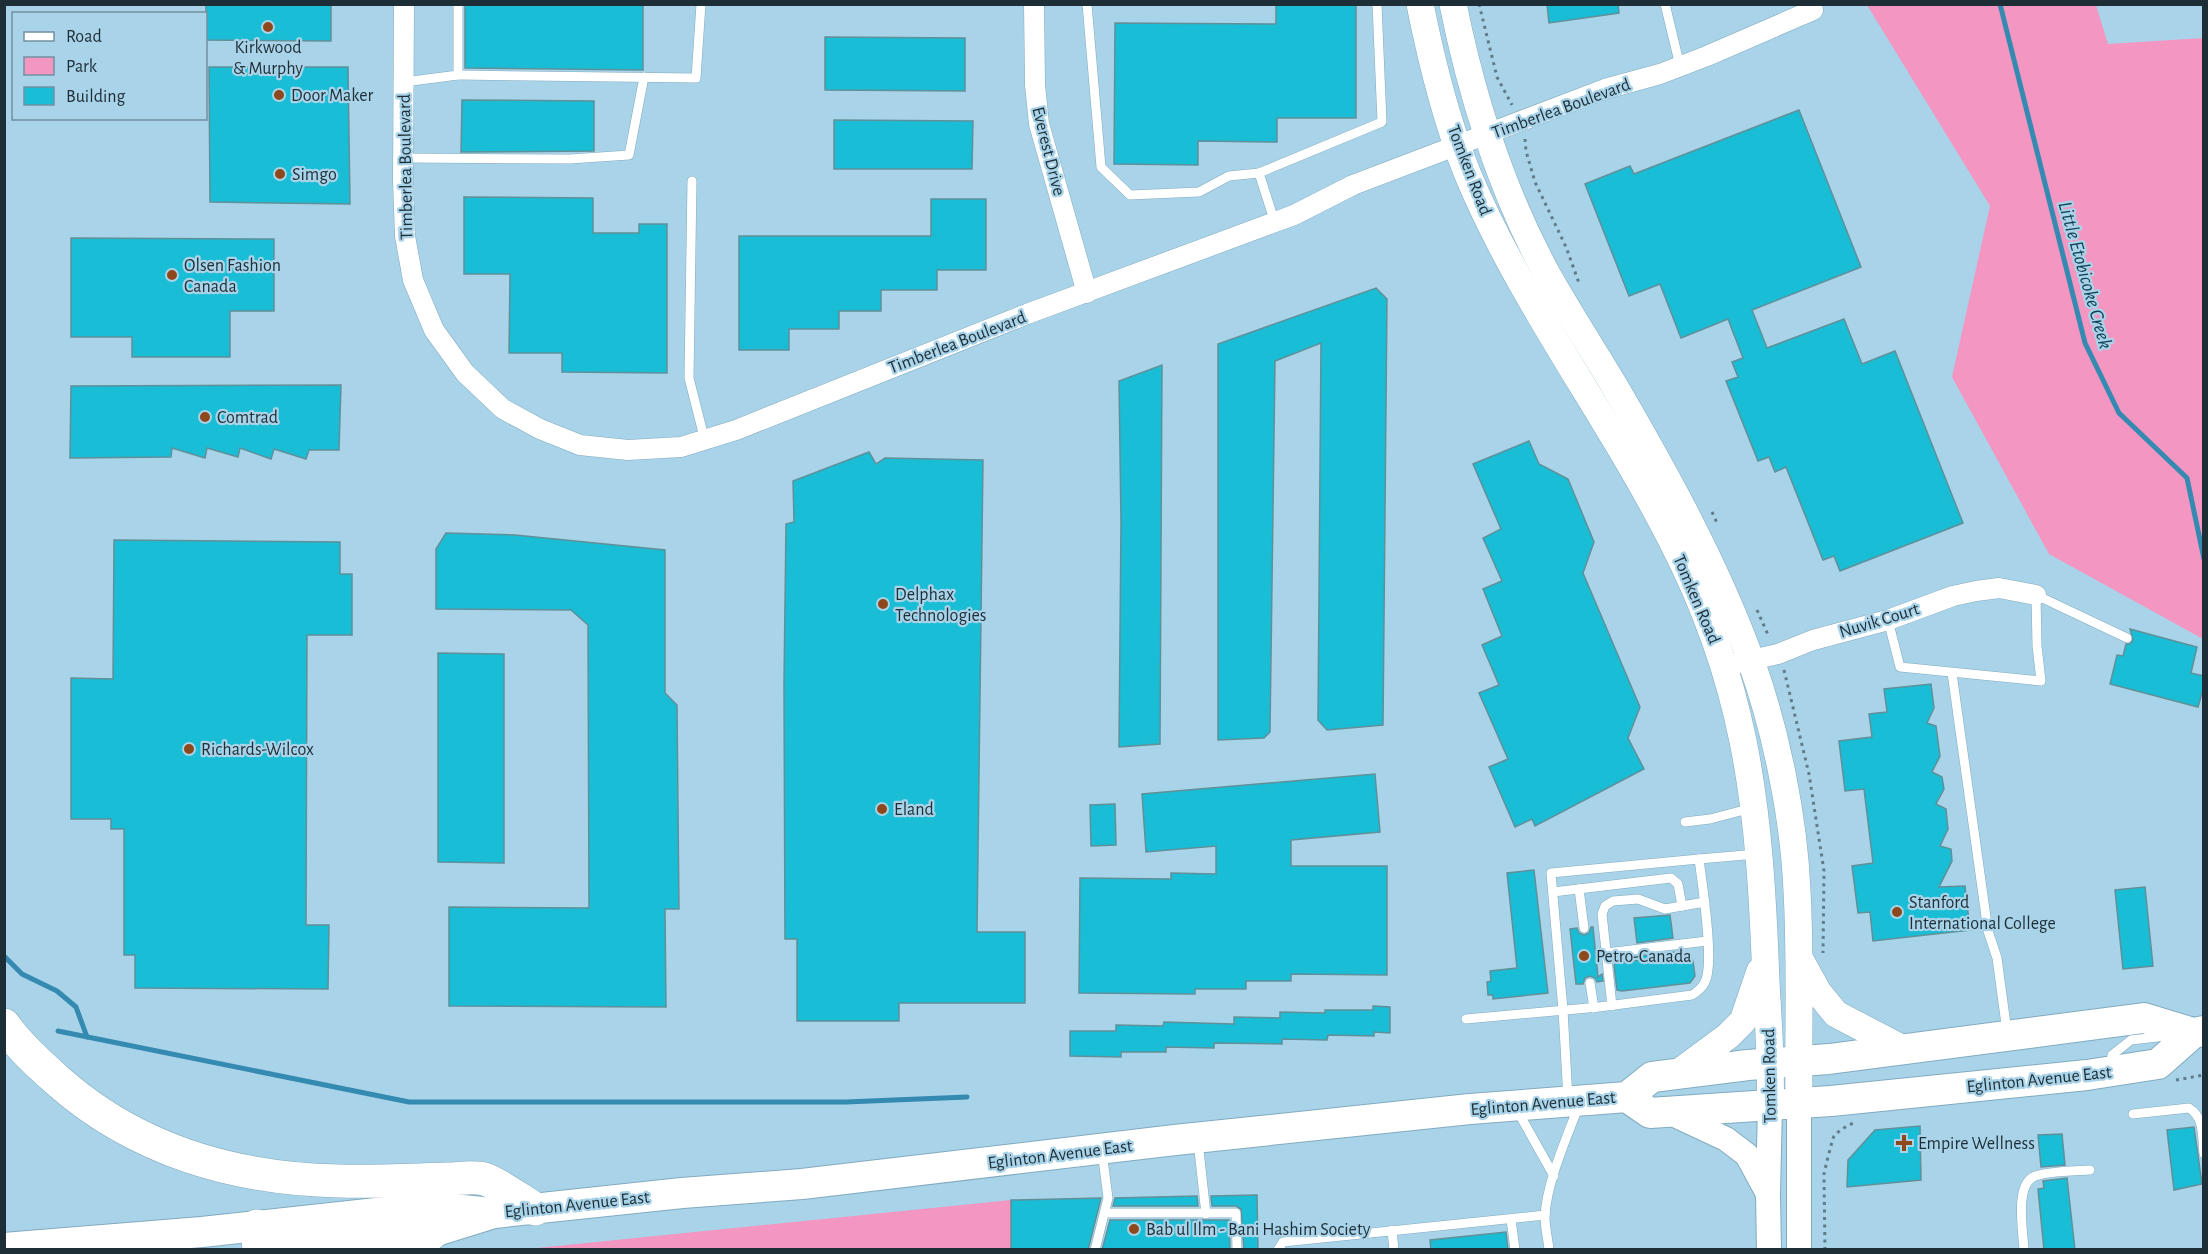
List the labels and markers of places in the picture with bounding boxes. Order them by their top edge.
marker: Kirkwood & Murphy [261,20,275,34]
place label: Kirkwood & Murphy [233,39,303,78]
place label: Door Maker [291,87,373,105]
marker: Door Maker [272,88,286,102]
place label: Simgo [292,166,337,184]
marker: Simgo [273,167,287,181]
place label: Olsen Fashion Canada [184,257,281,296]
marker: Olsen Fashion Canada [165,268,179,282]
place label: Comtrad [217,409,278,427]
marker: Comtrad [198,410,212,424]
place label: Delphax Technologies [895,586,987,625]
marker: Delphax Technologies [876,597,890,611]
place label: Richards-Wilcox [201,741,314,759]
marker: Richards-Wilcox [182,742,196,756]
place label: Eland [894,801,934,819]
marker: Eland [875,802,889,816]
place label: Stanford International College [1909,894,2056,933]
marker: Stanford International College [1890,905,1904,919]
place label: Petro-Canada [1596,948,1692,966]
marker: Petro-Canada [1577,949,1591,963]
marker: Empire Wellness [1895,1134,1913,1152]
place label: Empire Wellness [1918,1135,2035,1153]
place label: Bab ul Ilm - Bani Hashim Society [1146,1221,1371,1239]
marker: Bab ul Ilm - Bani Hashim Society [1127,1222,1141,1236]

